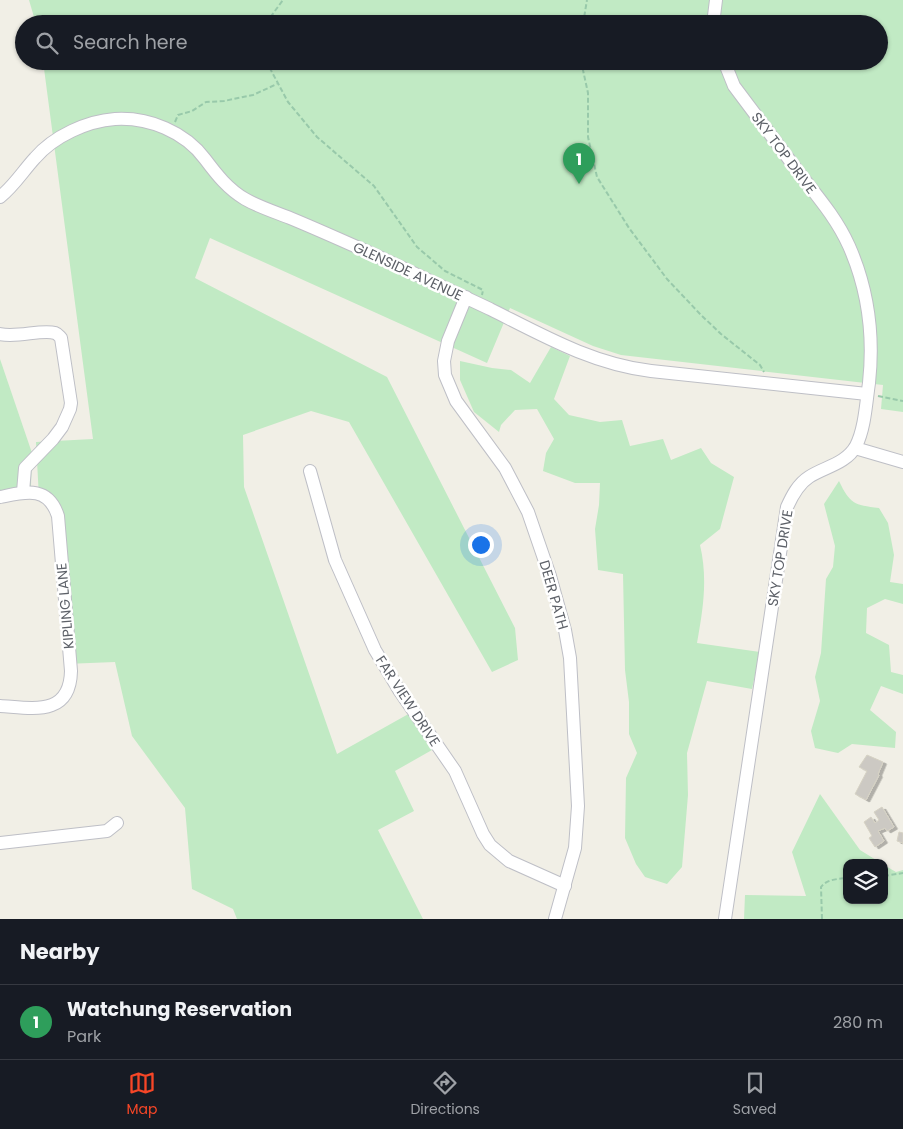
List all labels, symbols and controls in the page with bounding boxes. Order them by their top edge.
search box [15,15,888,70]
icon: search [33,29,61,57]
text: Search here [73,29,187,56]
street label: SKY TOP DRIVE [747,108,821,198]
pin: 1 [563,143,595,184]
street label: GLENSIDE AVENUE [350,237,466,305]
street label: SKY TOP DRIVE [763,508,797,608]
your location [468,532,494,558]
street label: DEER PATH [535,558,573,632]
street label: KIPLING LANE [51,562,79,650]
street label: FAR VIEW DRIVE [371,652,445,750]
map controls [843,859,888,904]
button: layers [843,859,888,904]
text: Nearby [20,937,100,966]
text: Watchung Reservation [67,996,292,1023]
text: 1 [33,1011,39,1034]
text: 280 m [833,1011,883,1034]
text: Park [67,1025,101,1048]
tab: Map [126,1069,157,1120]
tab: Directions [410,1069,480,1120]
tab: Saved [733,1069,777,1120]

